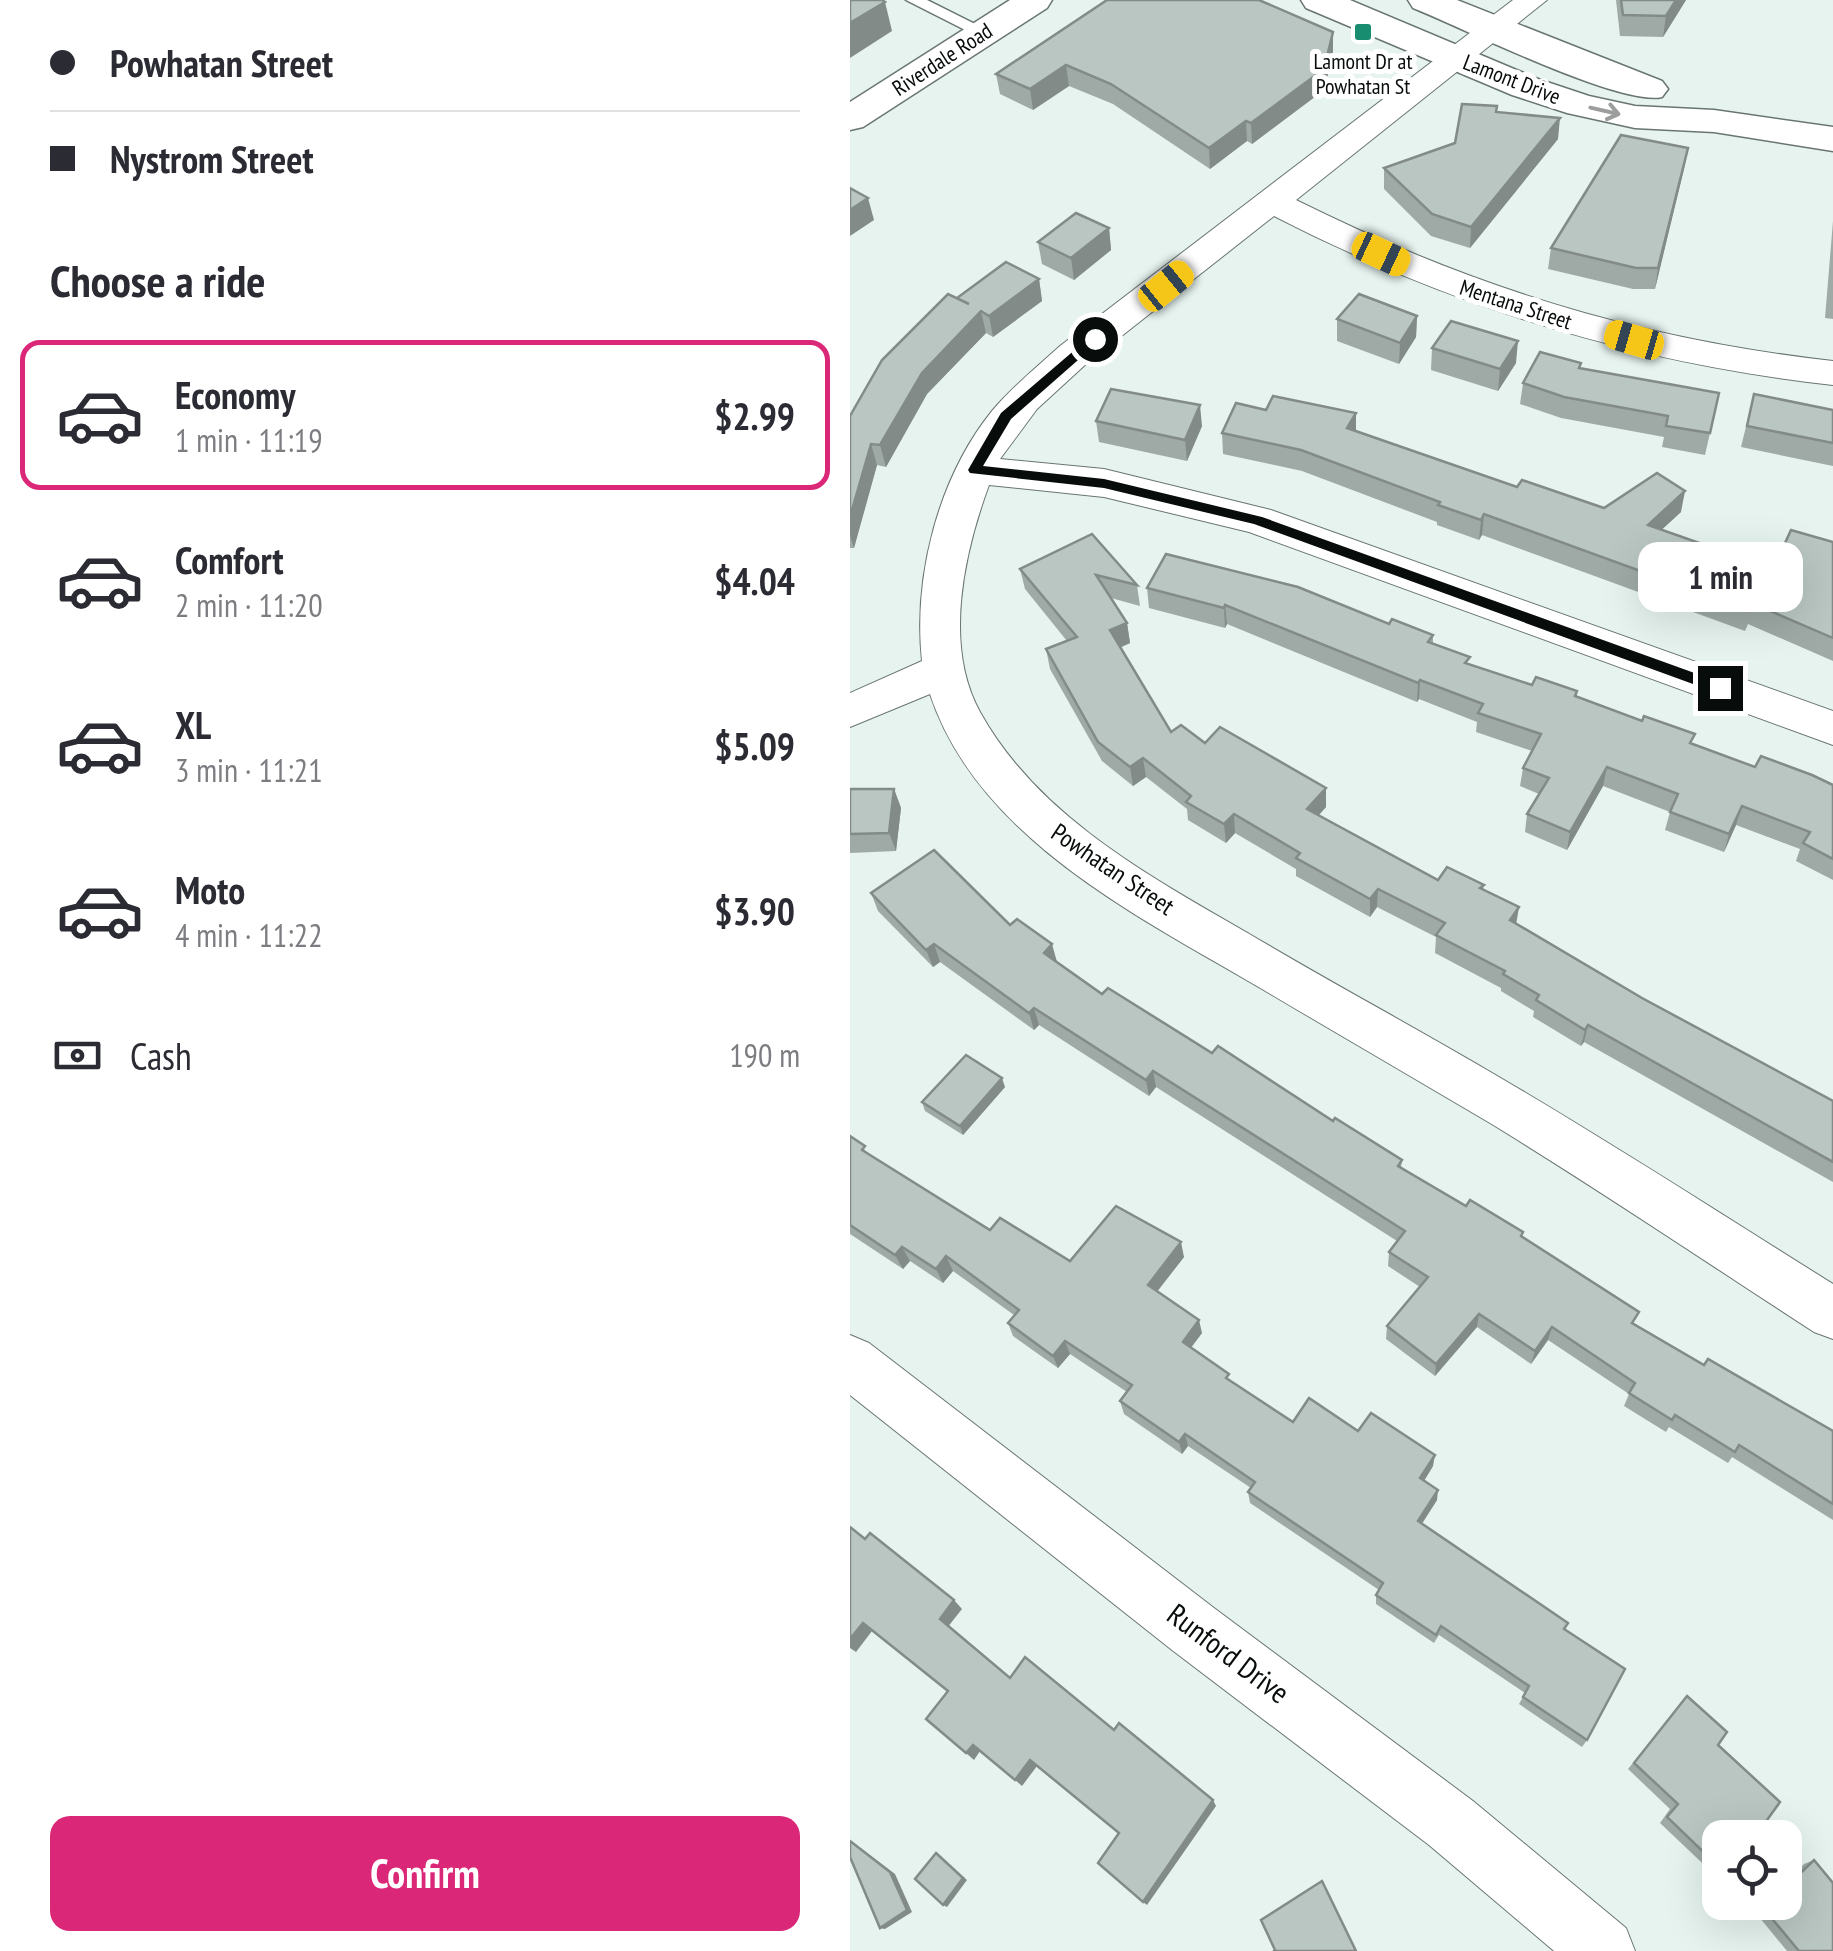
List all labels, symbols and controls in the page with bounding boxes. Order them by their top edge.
street label: Riverdale Road [887,16,997,102]
marker: Lamont Dr at Powhatan St [1352,21,1374,43]
text: Powhatan Street [110,38,333,87]
place label: Lamont Dr at Powhatan St [1314,47,1412,100]
street label: Lamont Drive [1459,48,1565,110]
one-way arrow [1588,103,1620,121]
text: Nystrom Street [110,134,314,183]
car [1347,228,1415,280]
text: Choose a ride [50,251,265,309]
car [1133,255,1199,317]
street label: Mentana Street [1456,273,1576,335]
route start [1073,317,1118,362]
car [1601,317,1667,363]
icon: car [55,370,145,460]
text: Economy [175,370,295,419]
text: $2.99 [714,391,795,440]
text: 1 min · 11:19 [175,419,323,461]
icon: car [55,535,145,625]
text: Comfort [175,535,284,584]
callout: 1 min [1638,543,1802,613]
text: $4.04 [714,556,795,605]
text: 1 min [1688,556,1753,598]
text: 2 min · 11:20 [175,584,323,626]
route end [1698,666,1743,711]
icon: car [55,700,145,790]
text: XL [175,700,211,749]
text: $5.09 [714,721,795,770]
text: 3 min · 11:21 [175,749,323,791]
street label: Powhatan Street [1045,816,1181,922]
icon: car [55,865,145,955]
text: Moto [175,865,245,914]
text: $3.90 [714,886,795,935]
text: 4 min · 11:22 [175,914,323,956]
icon: cash [50,1028,105,1083]
text: Cash [130,1031,192,1080]
text: 190 m [729,1034,800,1076]
street label: Runford Drive [1160,1594,1298,1711]
button: Confirm [50,1816,800,1931]
map controls [1702,1820,1802,1920]
button: locate [1702,1820,1802,1920]

